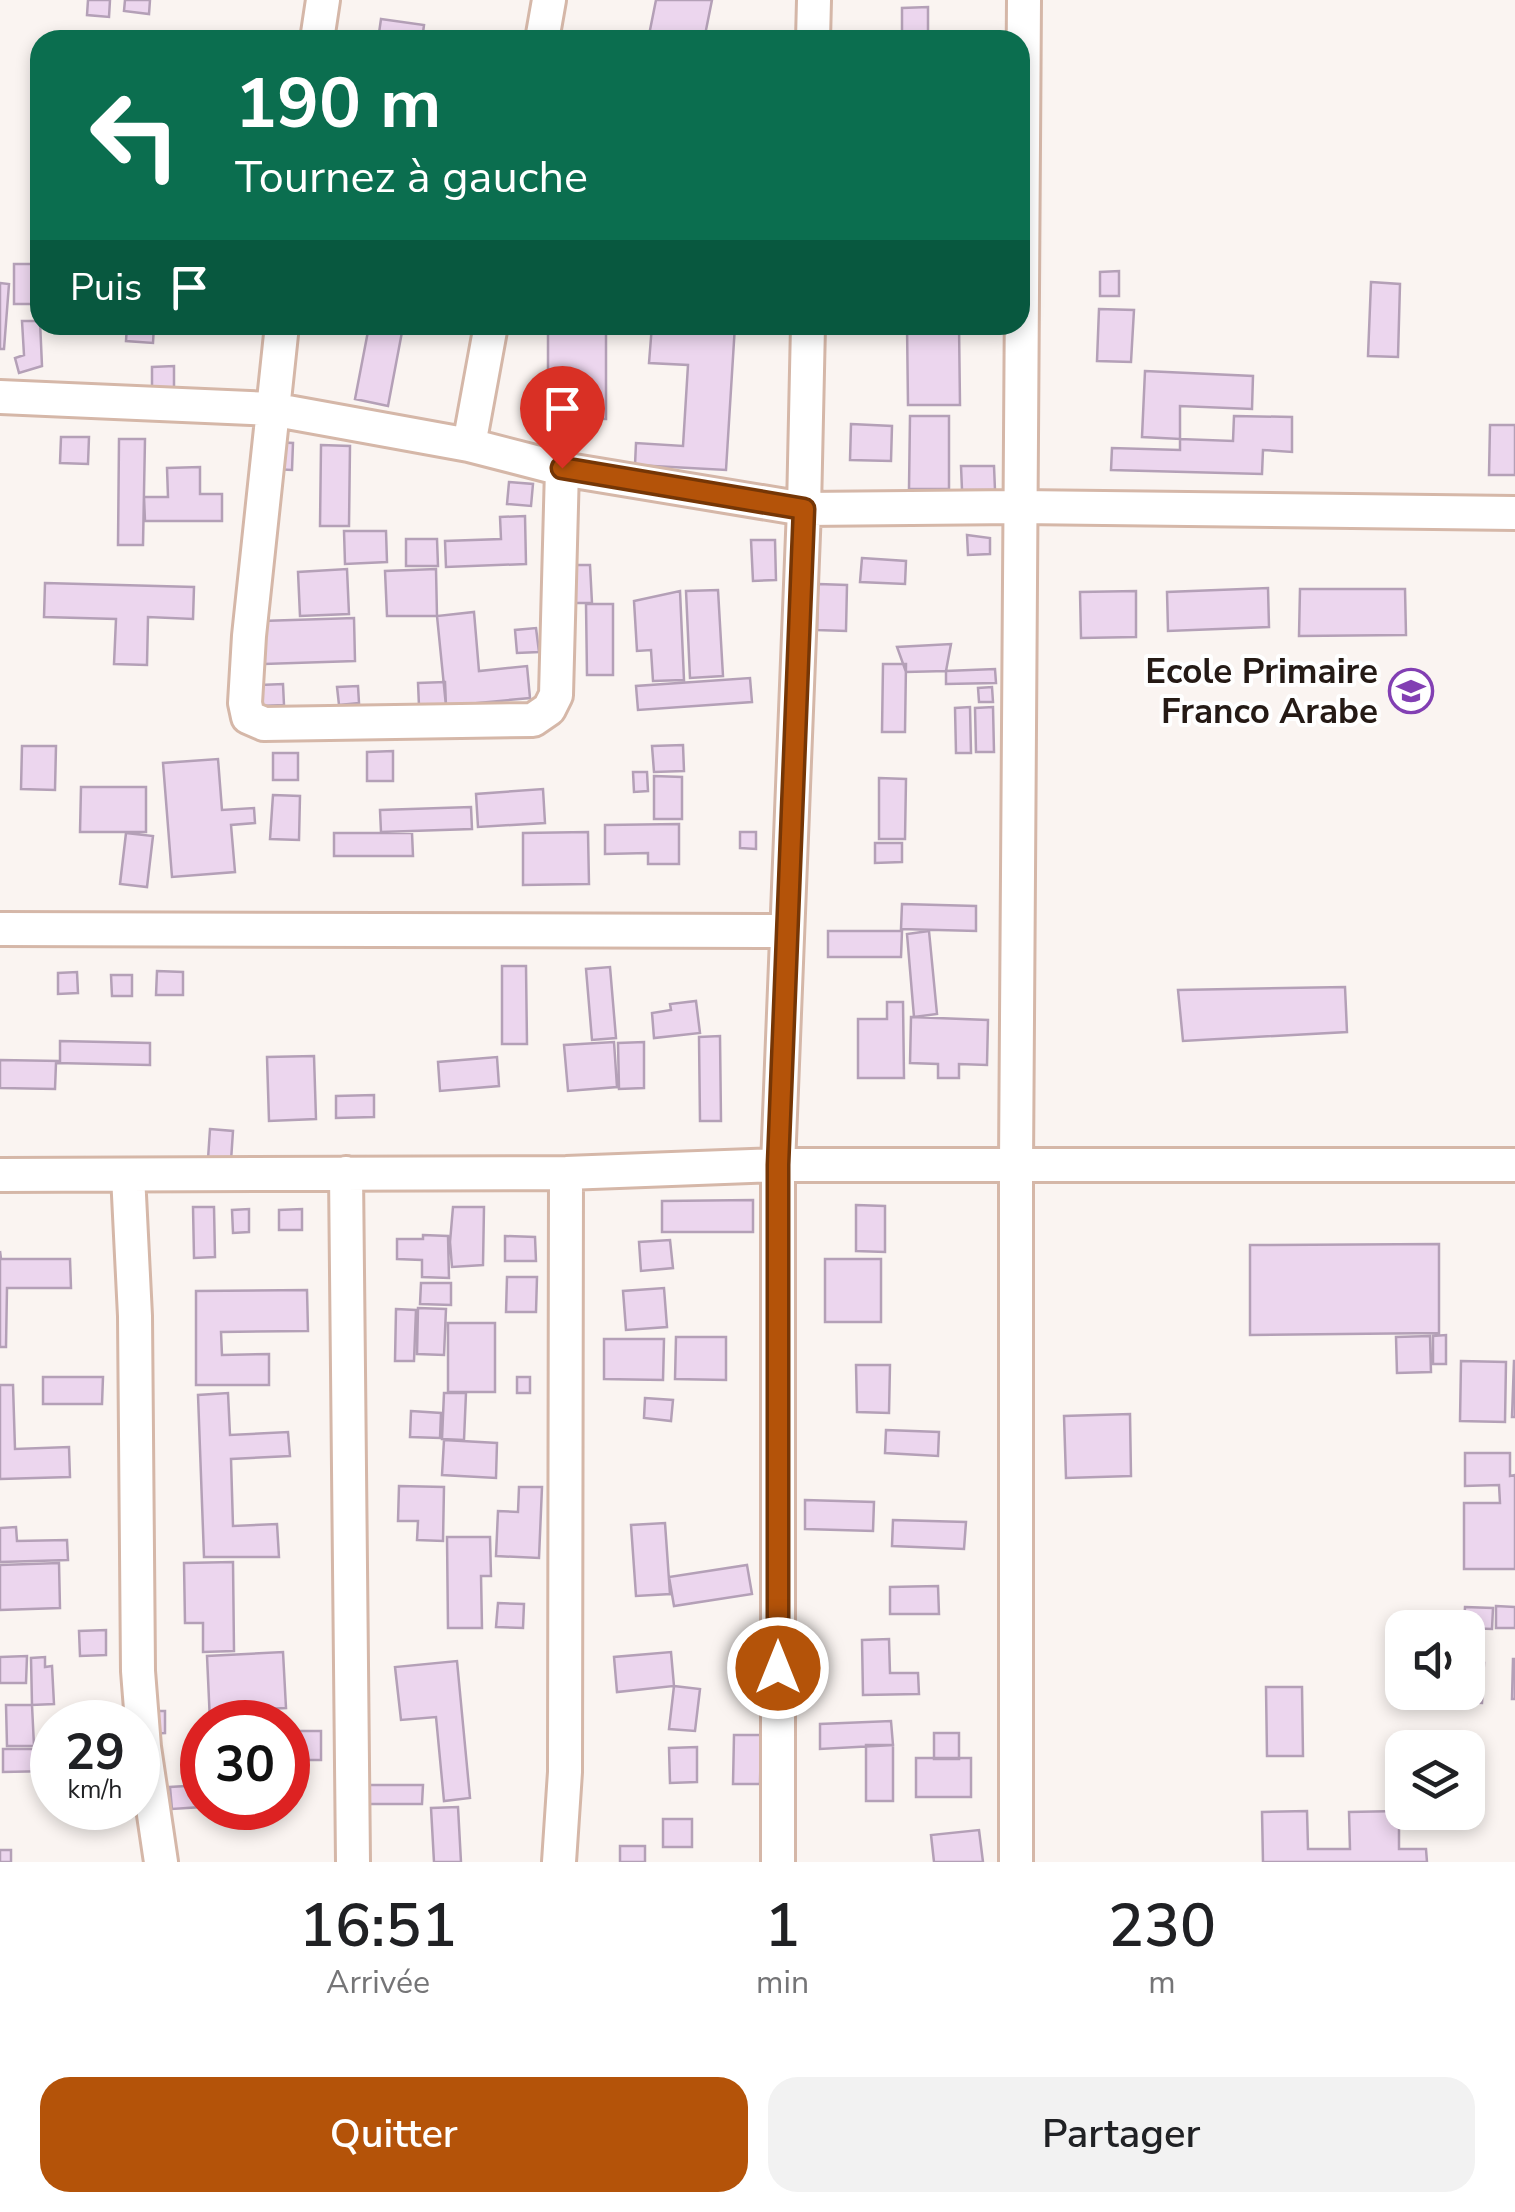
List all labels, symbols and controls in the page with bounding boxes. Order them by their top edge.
text: 190 m [235,56,441,152]
icon: left [70,70,200,200]
text: Tournez à gauche [235,147,588,208]
icon: arrive [162,260,217,315]
text: Puis [70,262,142,313]
pin [520,366,605,469]
icon: arrive [535,381,590,436]
place label: Ecole Primaire Franco Arabe [1145,648,1378,735]
school or university icon: Ecole Primaire Franco Arabe [1388,668,1434,714]
map controls [1385,1610,1485,1830]
button: sound [1385,1610,1485,1710]
position arrow [726,1616,830,1720]
speed limit sign: 30 [180,1700,310,1830]
text: 29 [65,1718,125,1787]
button: layers [1385,1730,1485,1830]
text: km/h [67,1773,123,1807]
text: 16:51 [299,1885,457,1967]
text: 1 [765,1885,801,1967]
text: 230 [1108,1885,1216,1967]
text: Arrivée [326,1961,430,2004]
text: min [756,1961,809,2004]
text: m [1148,1961,1176,2004]
button: Quitter [40,2077,748,2192]
button: Partager [768,2077,1475,2192]

